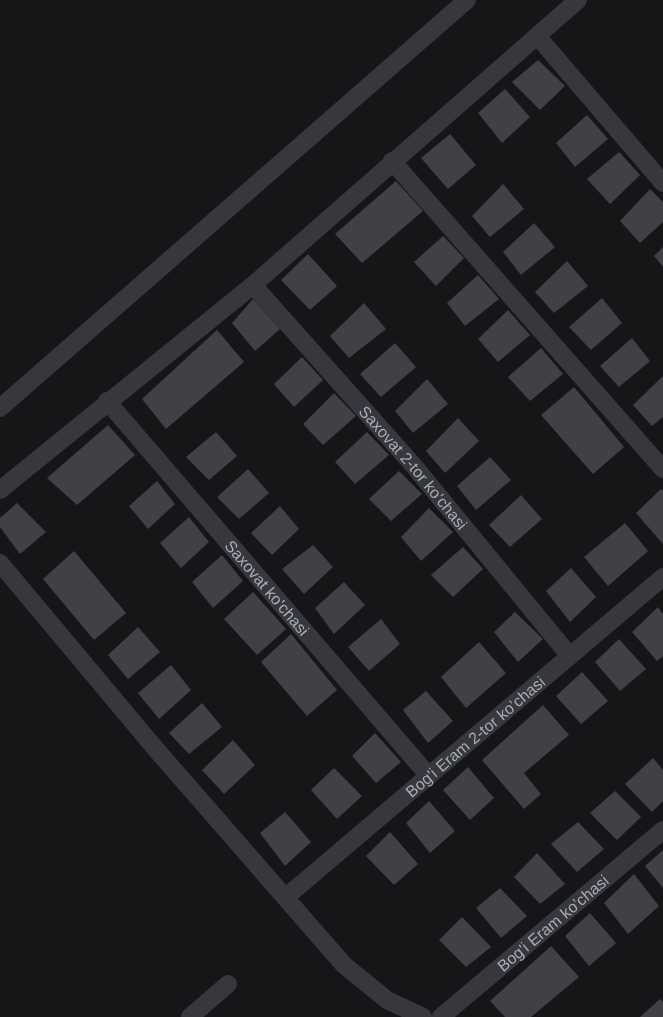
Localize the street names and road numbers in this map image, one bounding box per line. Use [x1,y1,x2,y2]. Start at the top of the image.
street label: Saxovat 2-tor ko'chasi [356,402,471,533]
street label: Saxovat ko'chasi [222,537,313,639]
street label: Bog'i Eram 2-tor ko'chasi [402,673,548,800]
street label: Bog'i Eram ko'chasi [494,871,612,974]

